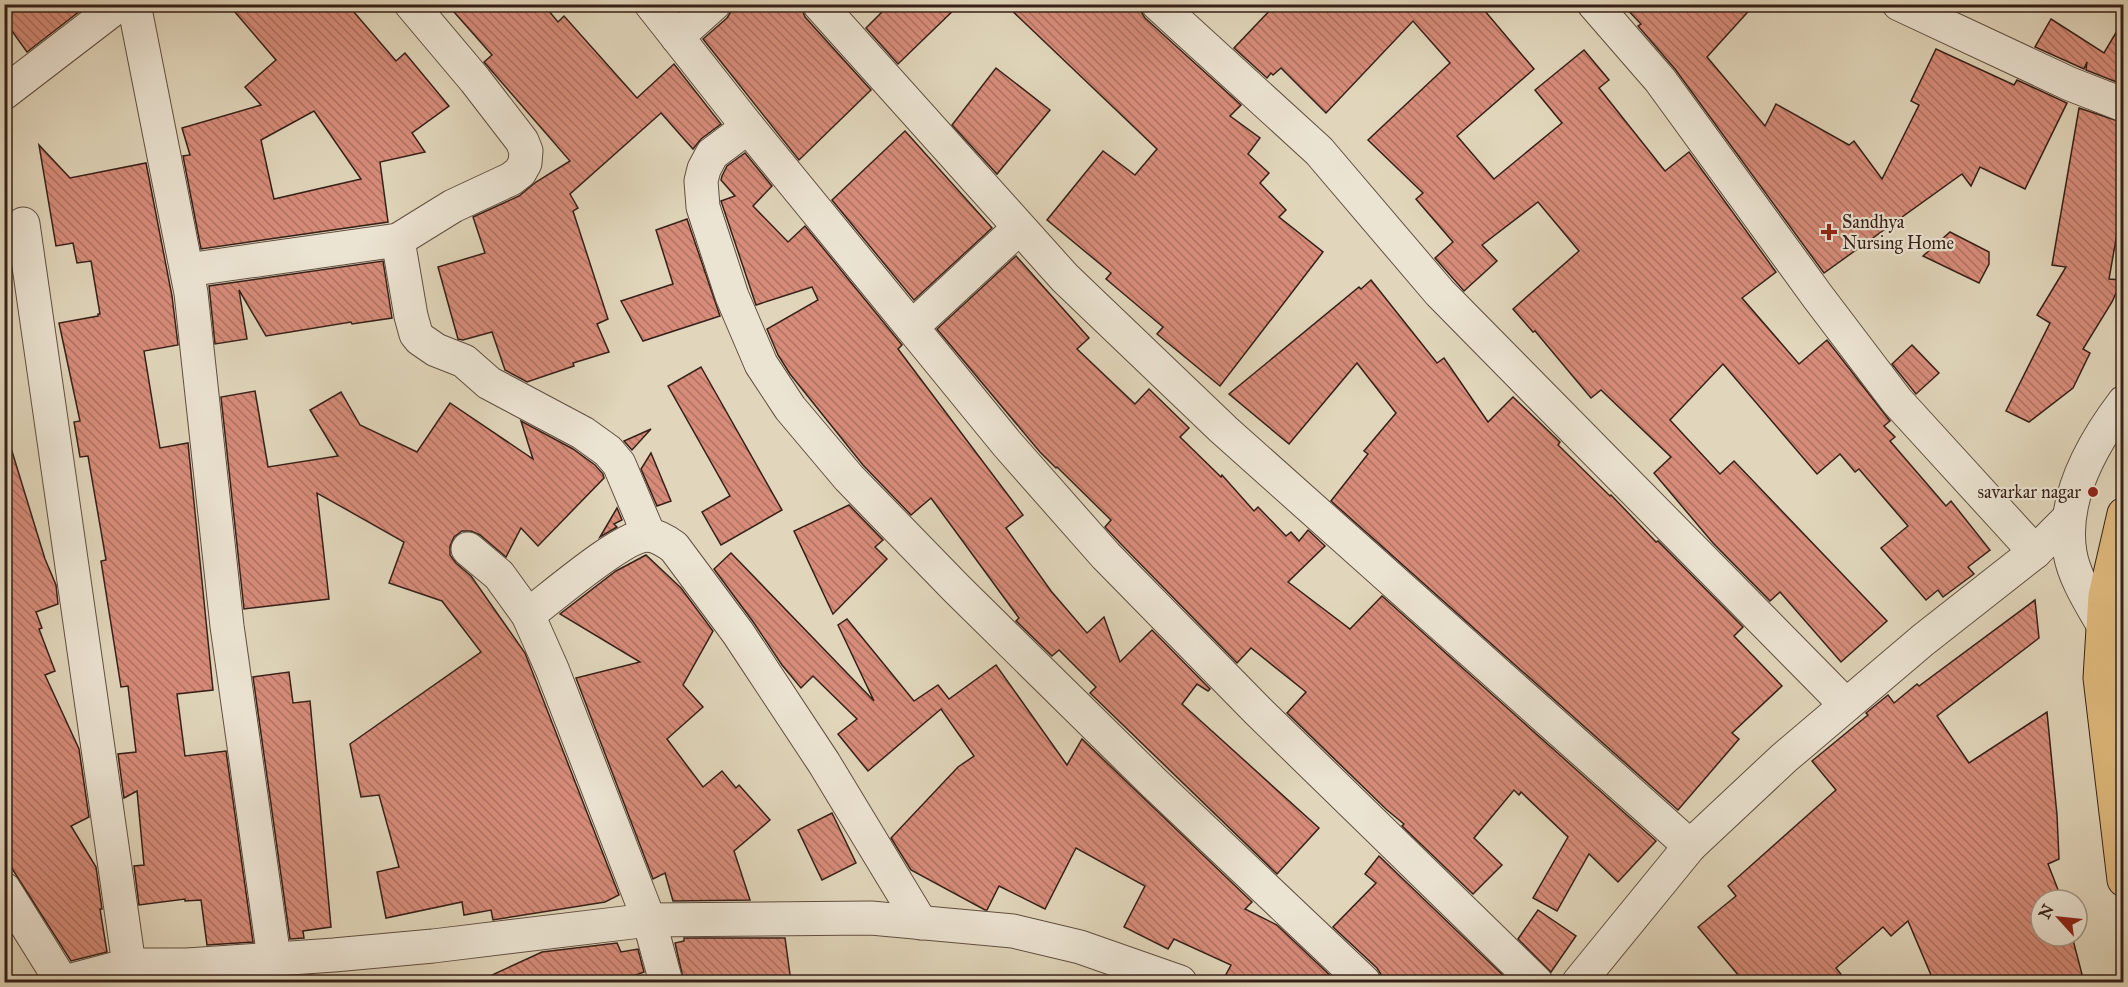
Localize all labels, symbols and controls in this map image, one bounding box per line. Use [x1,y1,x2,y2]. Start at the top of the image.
place label: Sandhya Nursing Home [1842,211,1954,255]
marker: Sandhya Nursing Home [1820,223,1838,241]
place label: savarkar nagar [1978,481,2081,504]
marker: savarkar nagar [2086,485,2100,499]
north arrow [2029,888,2089,948]
text: N [2035,901,2058,922]

